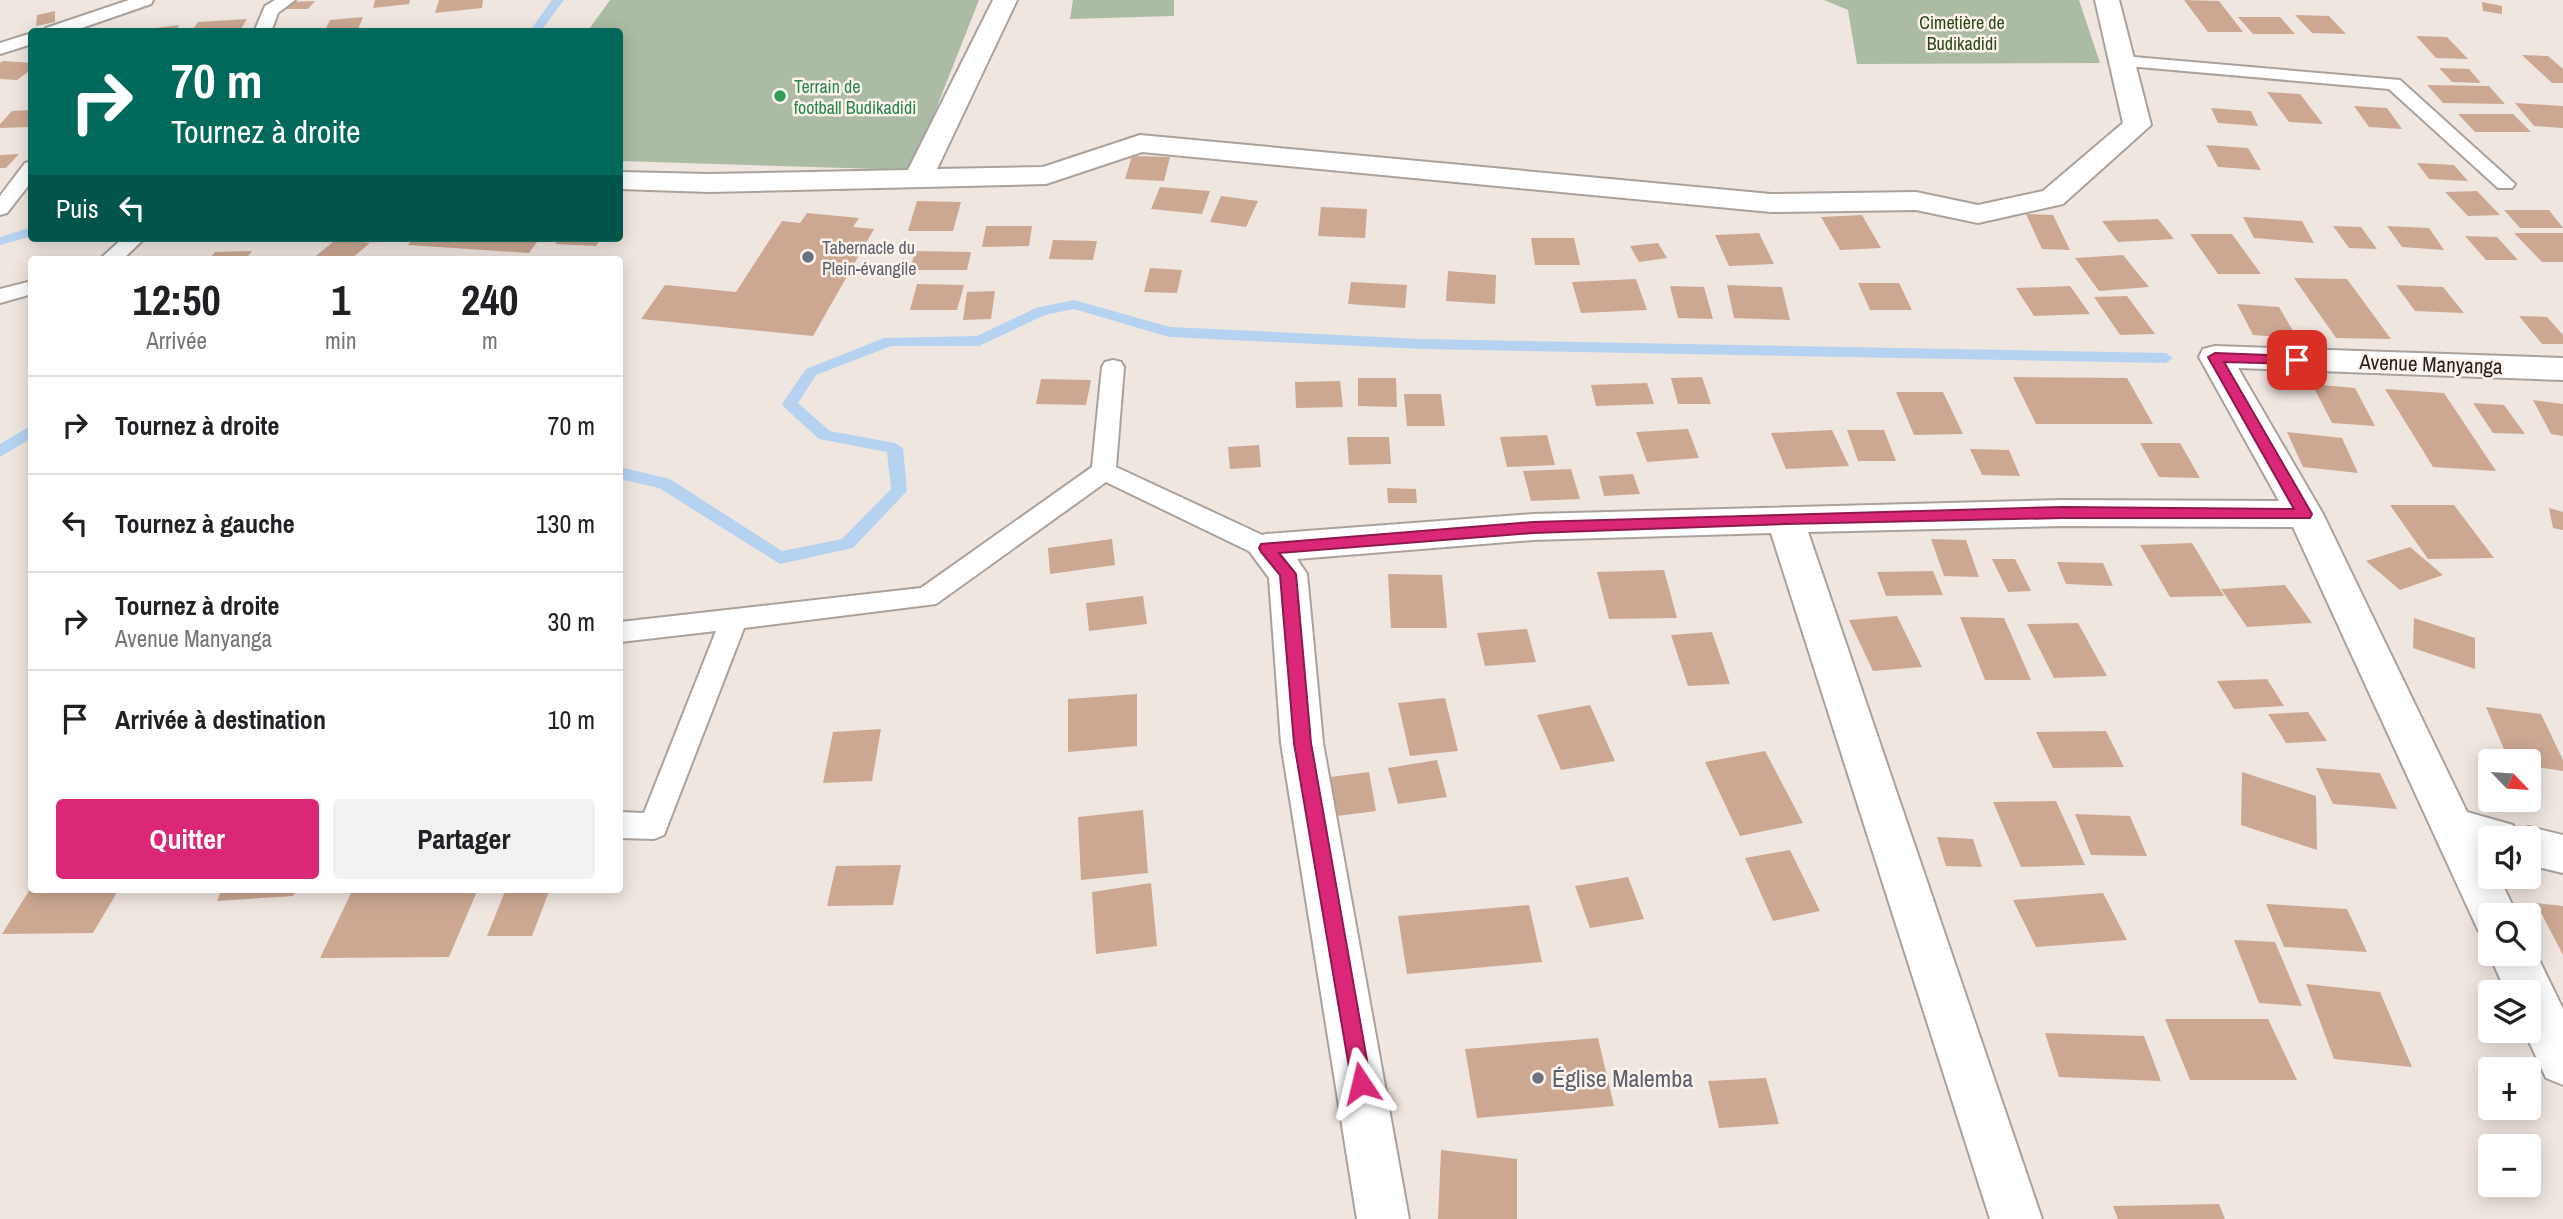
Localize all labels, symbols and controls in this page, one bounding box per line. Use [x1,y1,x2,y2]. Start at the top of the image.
park label: Cimetière de Budikadidi [1919,10,2005,56]
text: 70 m [171,47,263,113]
icon: right [56,56,147,147]
place label: Terrain de football Budikadidi [794,74,916,120]
marker: Terrain de football Budikadidi [772,88,788,104]
text: Tournez à droite [171,110,361,153]
icon: left [113,189,151,227]
text: Puis [56,191,99,226]
place label: Tabernacle du Plein-évangile [822,235,916,281]
marker: Tabernacle du Plein-évangile [800,249,816,265]
text: 12:50 [133,272,221,328]
text: 1 [331,272,350,328]
text: 240 [461,272,519,328]
text: Arrivée [146,325,207,356]
text: min [325,325,357,356]
text: m [482,325,498,356]
pin [2267,330,2327,390]
icon: arrive [2278,341,2316,379]
street label: Avenue Manyanga [2358,347,2504,381]
icon: right [56,406,94,444]
text: Tournez à droite [115,408,279,443]
text: 70 m [548,408,595,443]
icon: left [56,504,94,542]
text: Tournez à gauche [115,506,295,541]
text: 130 m [536,506,595,541]
text: Tournez à droite [115,588,279,623]
icon: right [56,602,94,640]
text: 30 m [548,604,595,639]
text: Avenue Manyanga [115,623,272,654]
icon: arrive [56,700,94,738]
text: Arrivée à destination [115,702,326,737]
text: 10 m [548,702,595,737]
north arrow [2478,749,2541,812]
map controls [2478,749,2541,1197]
button: Quitter [56,799,319,879]
button: Partager [333,799,595,879]
button: sound [2478,826,2541,889]
button: search [2478,903,2541,966]
button: layers [2478,980,2541,1043]
position arrow [1324,1046,1398,1120]
button: + [2478,1057,2541,1120]
place label: Église Malemba [1552,1062,1693,1094]
marker: Église Malemba [1530,1070,1546,1086]
button: − [2478,1134,2541,1197]

